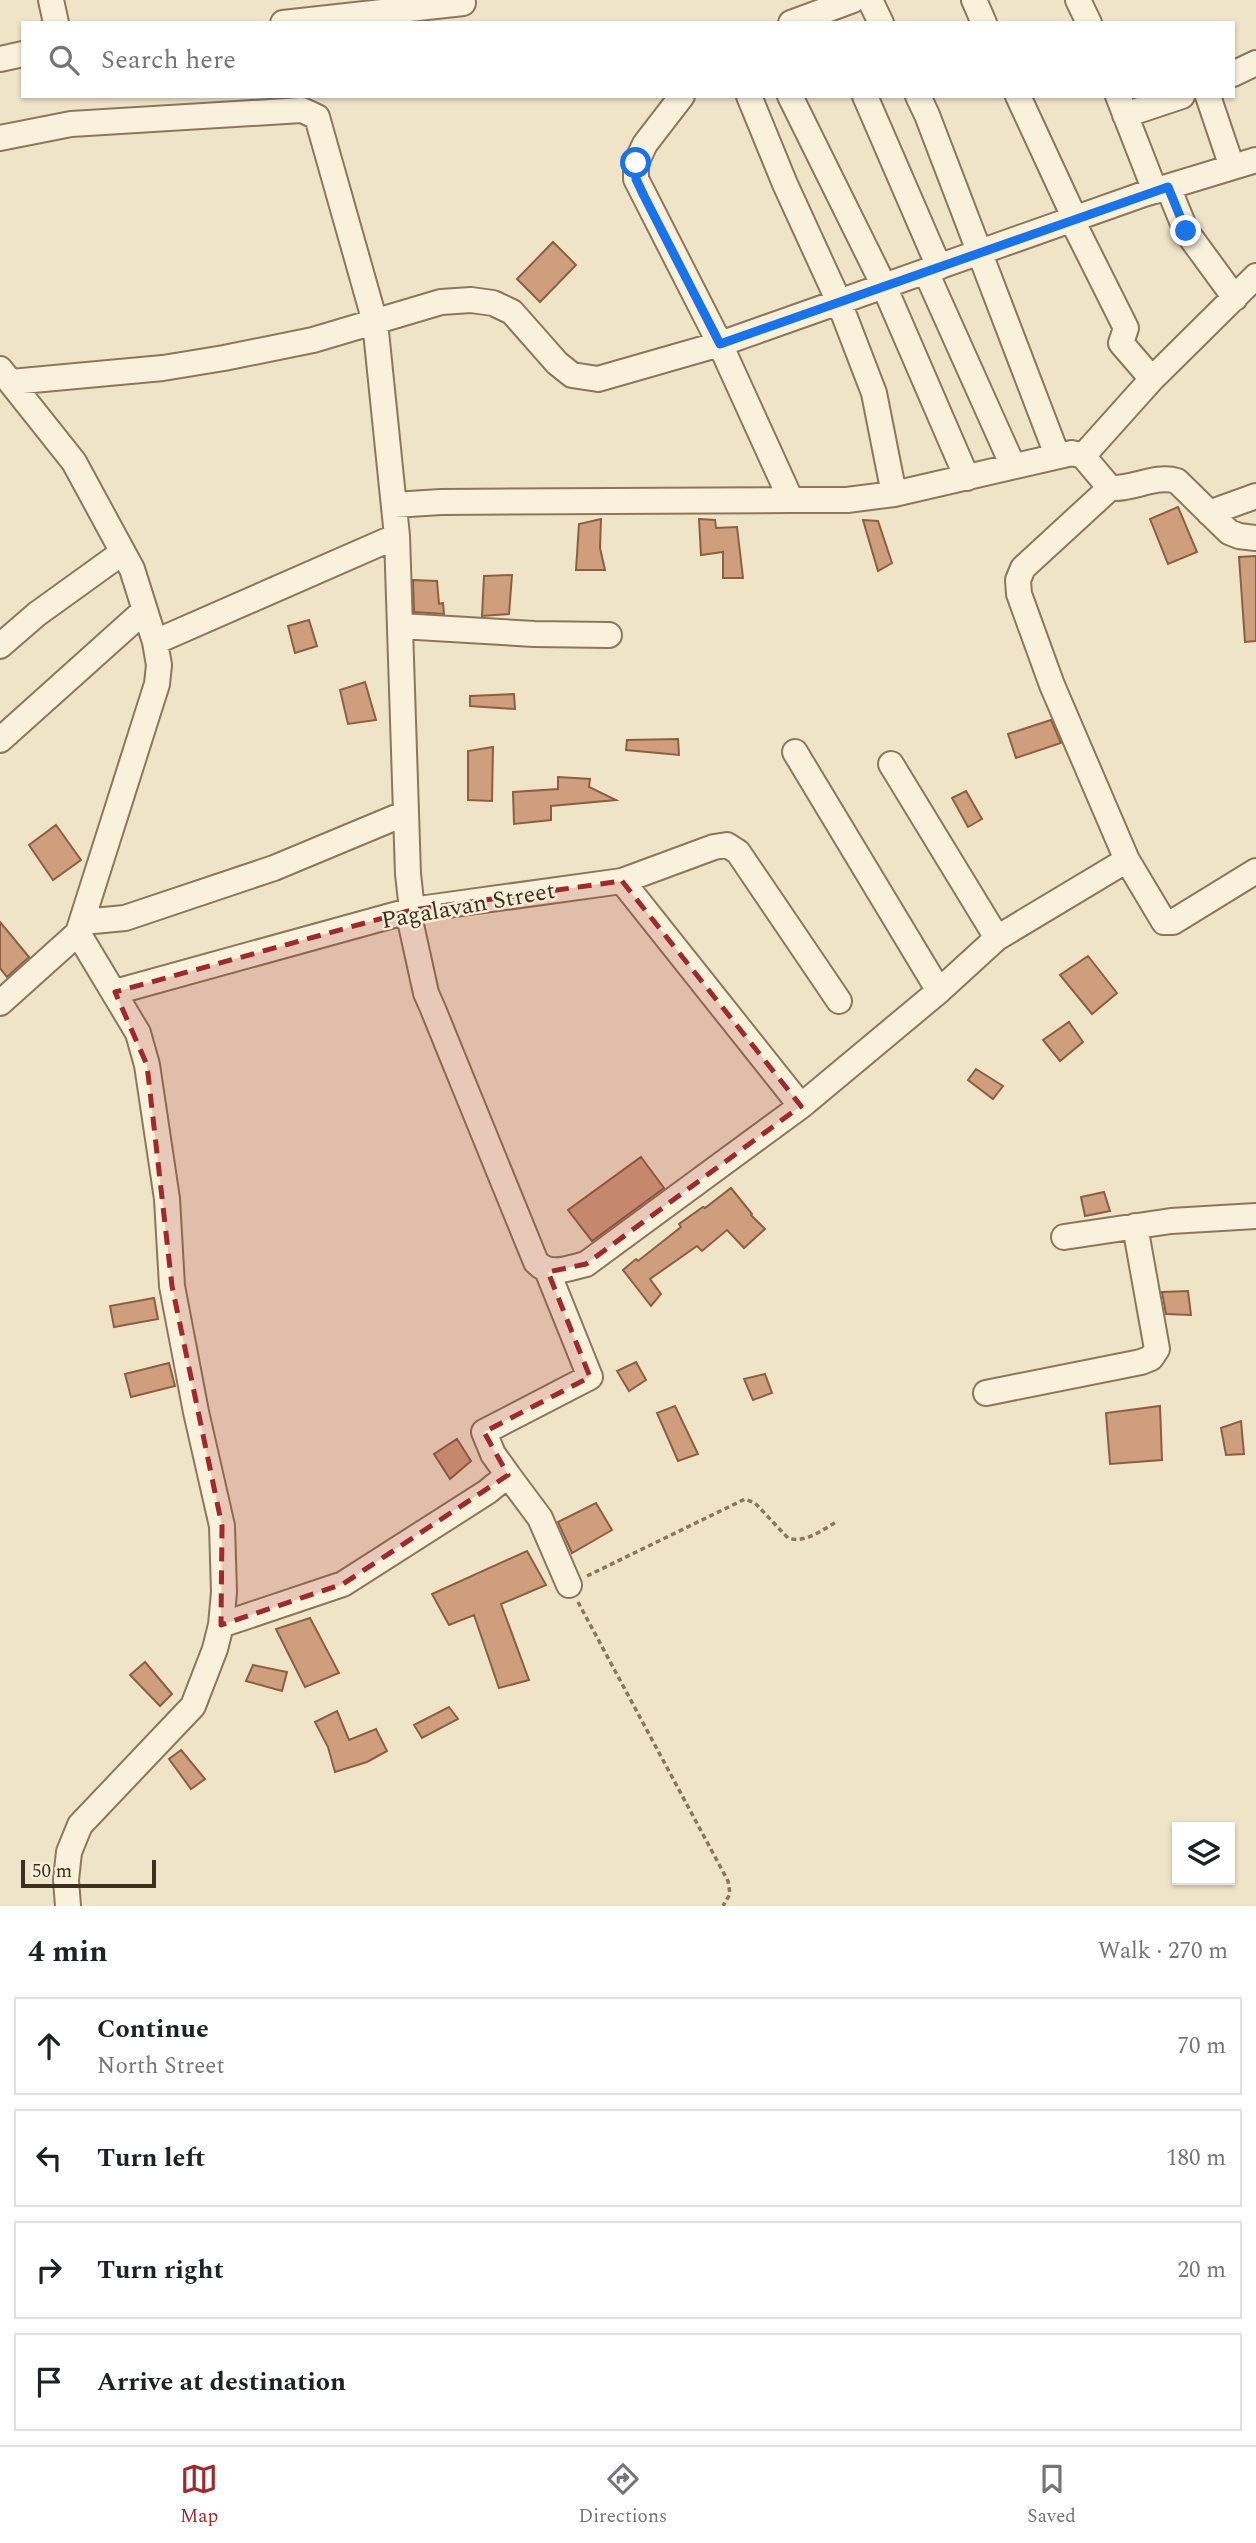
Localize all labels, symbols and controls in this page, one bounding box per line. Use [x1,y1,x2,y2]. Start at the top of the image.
search box [21,21,1235,98]
text: Search here [101,40,236,80]
icon: search [45,41,83,79]
route start [620,147,651,178]
route end [1170,215,1201,246]
street label: Pagalavan Street [378,873,558,939]
map controls [1172,1822,1235,1885]
button: layers [1172,1822,1235,1885]
scale bar [21,1857,156,1889]
text: 50 m [32,1857,72,1886]
text: 4 min [28,1929,108,1975]
text: Walk · 270 m [1098,1934,1228,1969]
text: Continue [97,2009,209,2049]
icon: ahead [30,2027,68,2065]
text: 70 m [1177,2029,1226,2064]
text: North Street [97,2049,225,2084]
text: Turn left [97,2138,205,2178]
icon: left [30,2139,68,2177]
text: 180 m [1166,2141,1226,2176]
text: Turn right [97,2250,224,2290]
icon: right [30,2251,68,2289]
text: 20 m [1177,2253,1226,2288]
text: Arrive at destination [97,2362,346,2402]
icon: arrive [30,2363,68,2401]
tab: Map [180,2460,218,2531]
tab: Directions [578,2460,667,2531]
tab: Saved [1027,2460,1076,2531]

